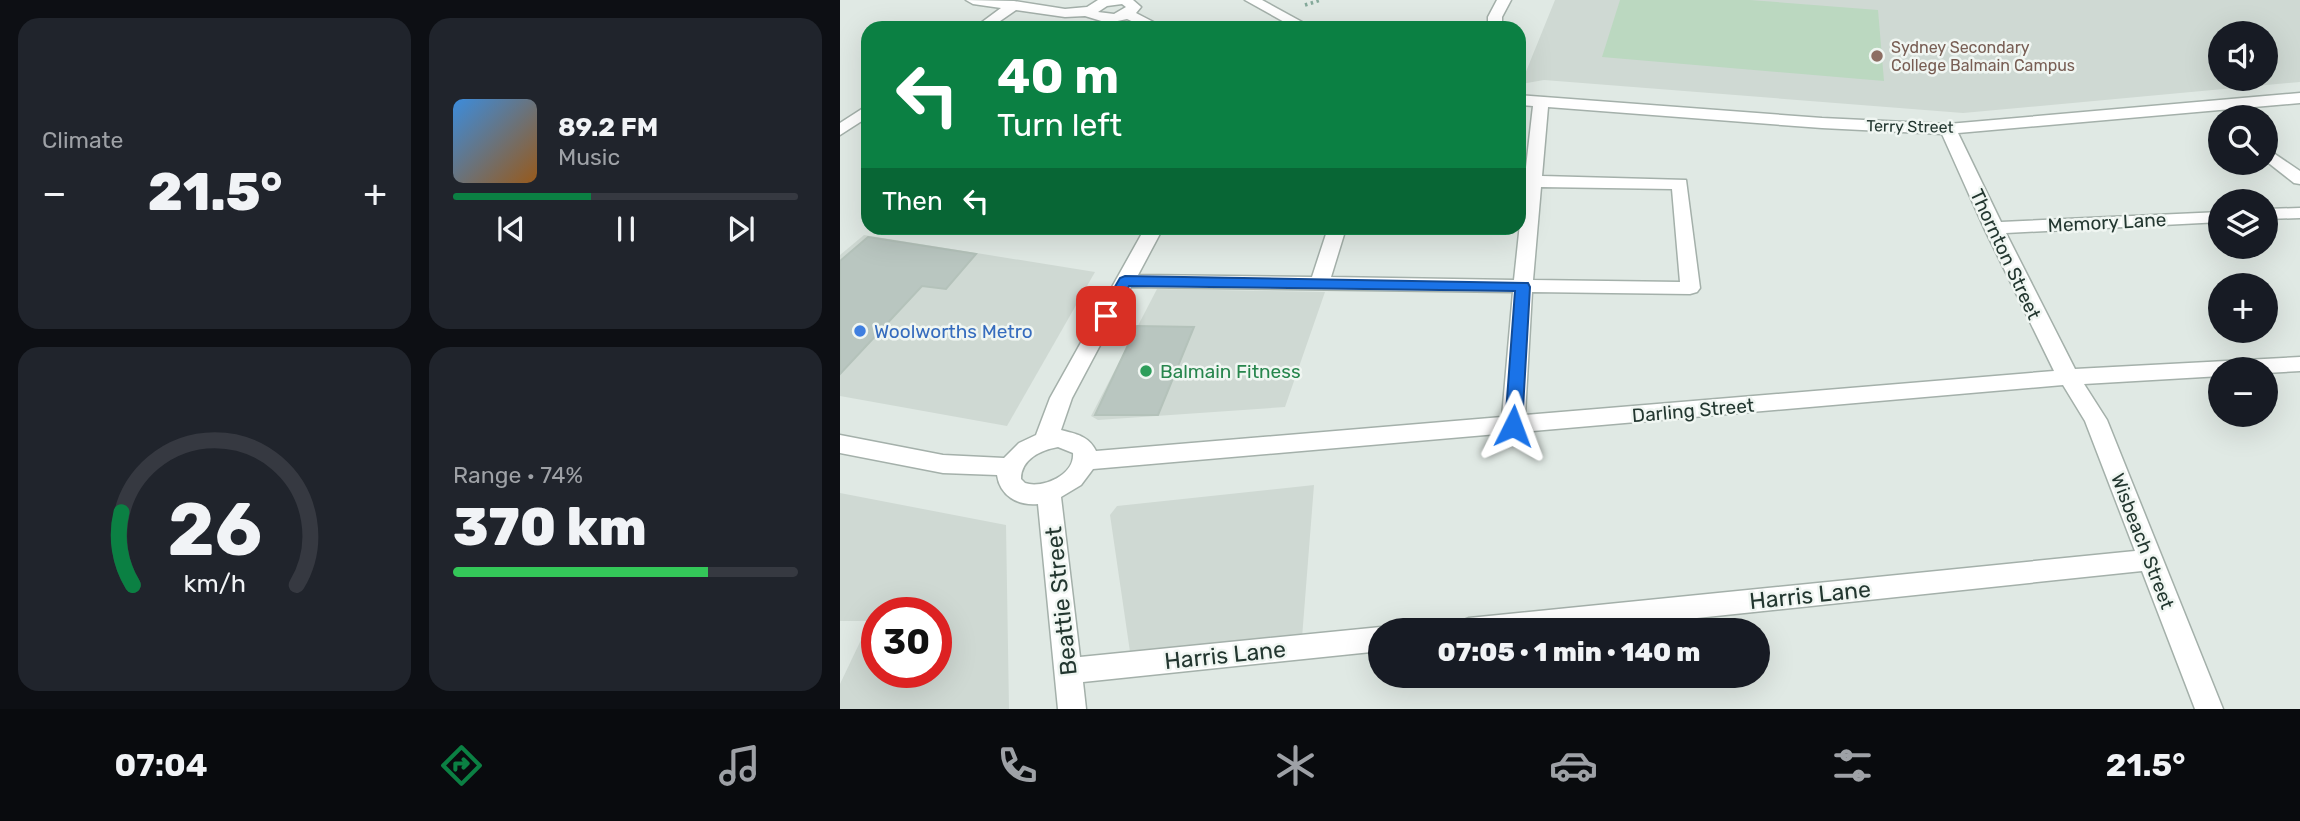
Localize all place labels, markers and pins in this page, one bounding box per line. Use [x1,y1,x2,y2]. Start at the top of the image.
place label: Sydney Secondary College Balmain Campus [1891,38,2075,75]
marker: Sydney Secondary College Balmain Campus [1869,48,1885,64]
pin [1076,286,1136,346]
place label: Woolworths Metro [874,320,1033,343]
marker: Woolworths Metro [852,323,868,339]
place label: Balmain Fitness [1160,360,1301,383]
marker: Balmain Fitness [1138,363,1154,379]

